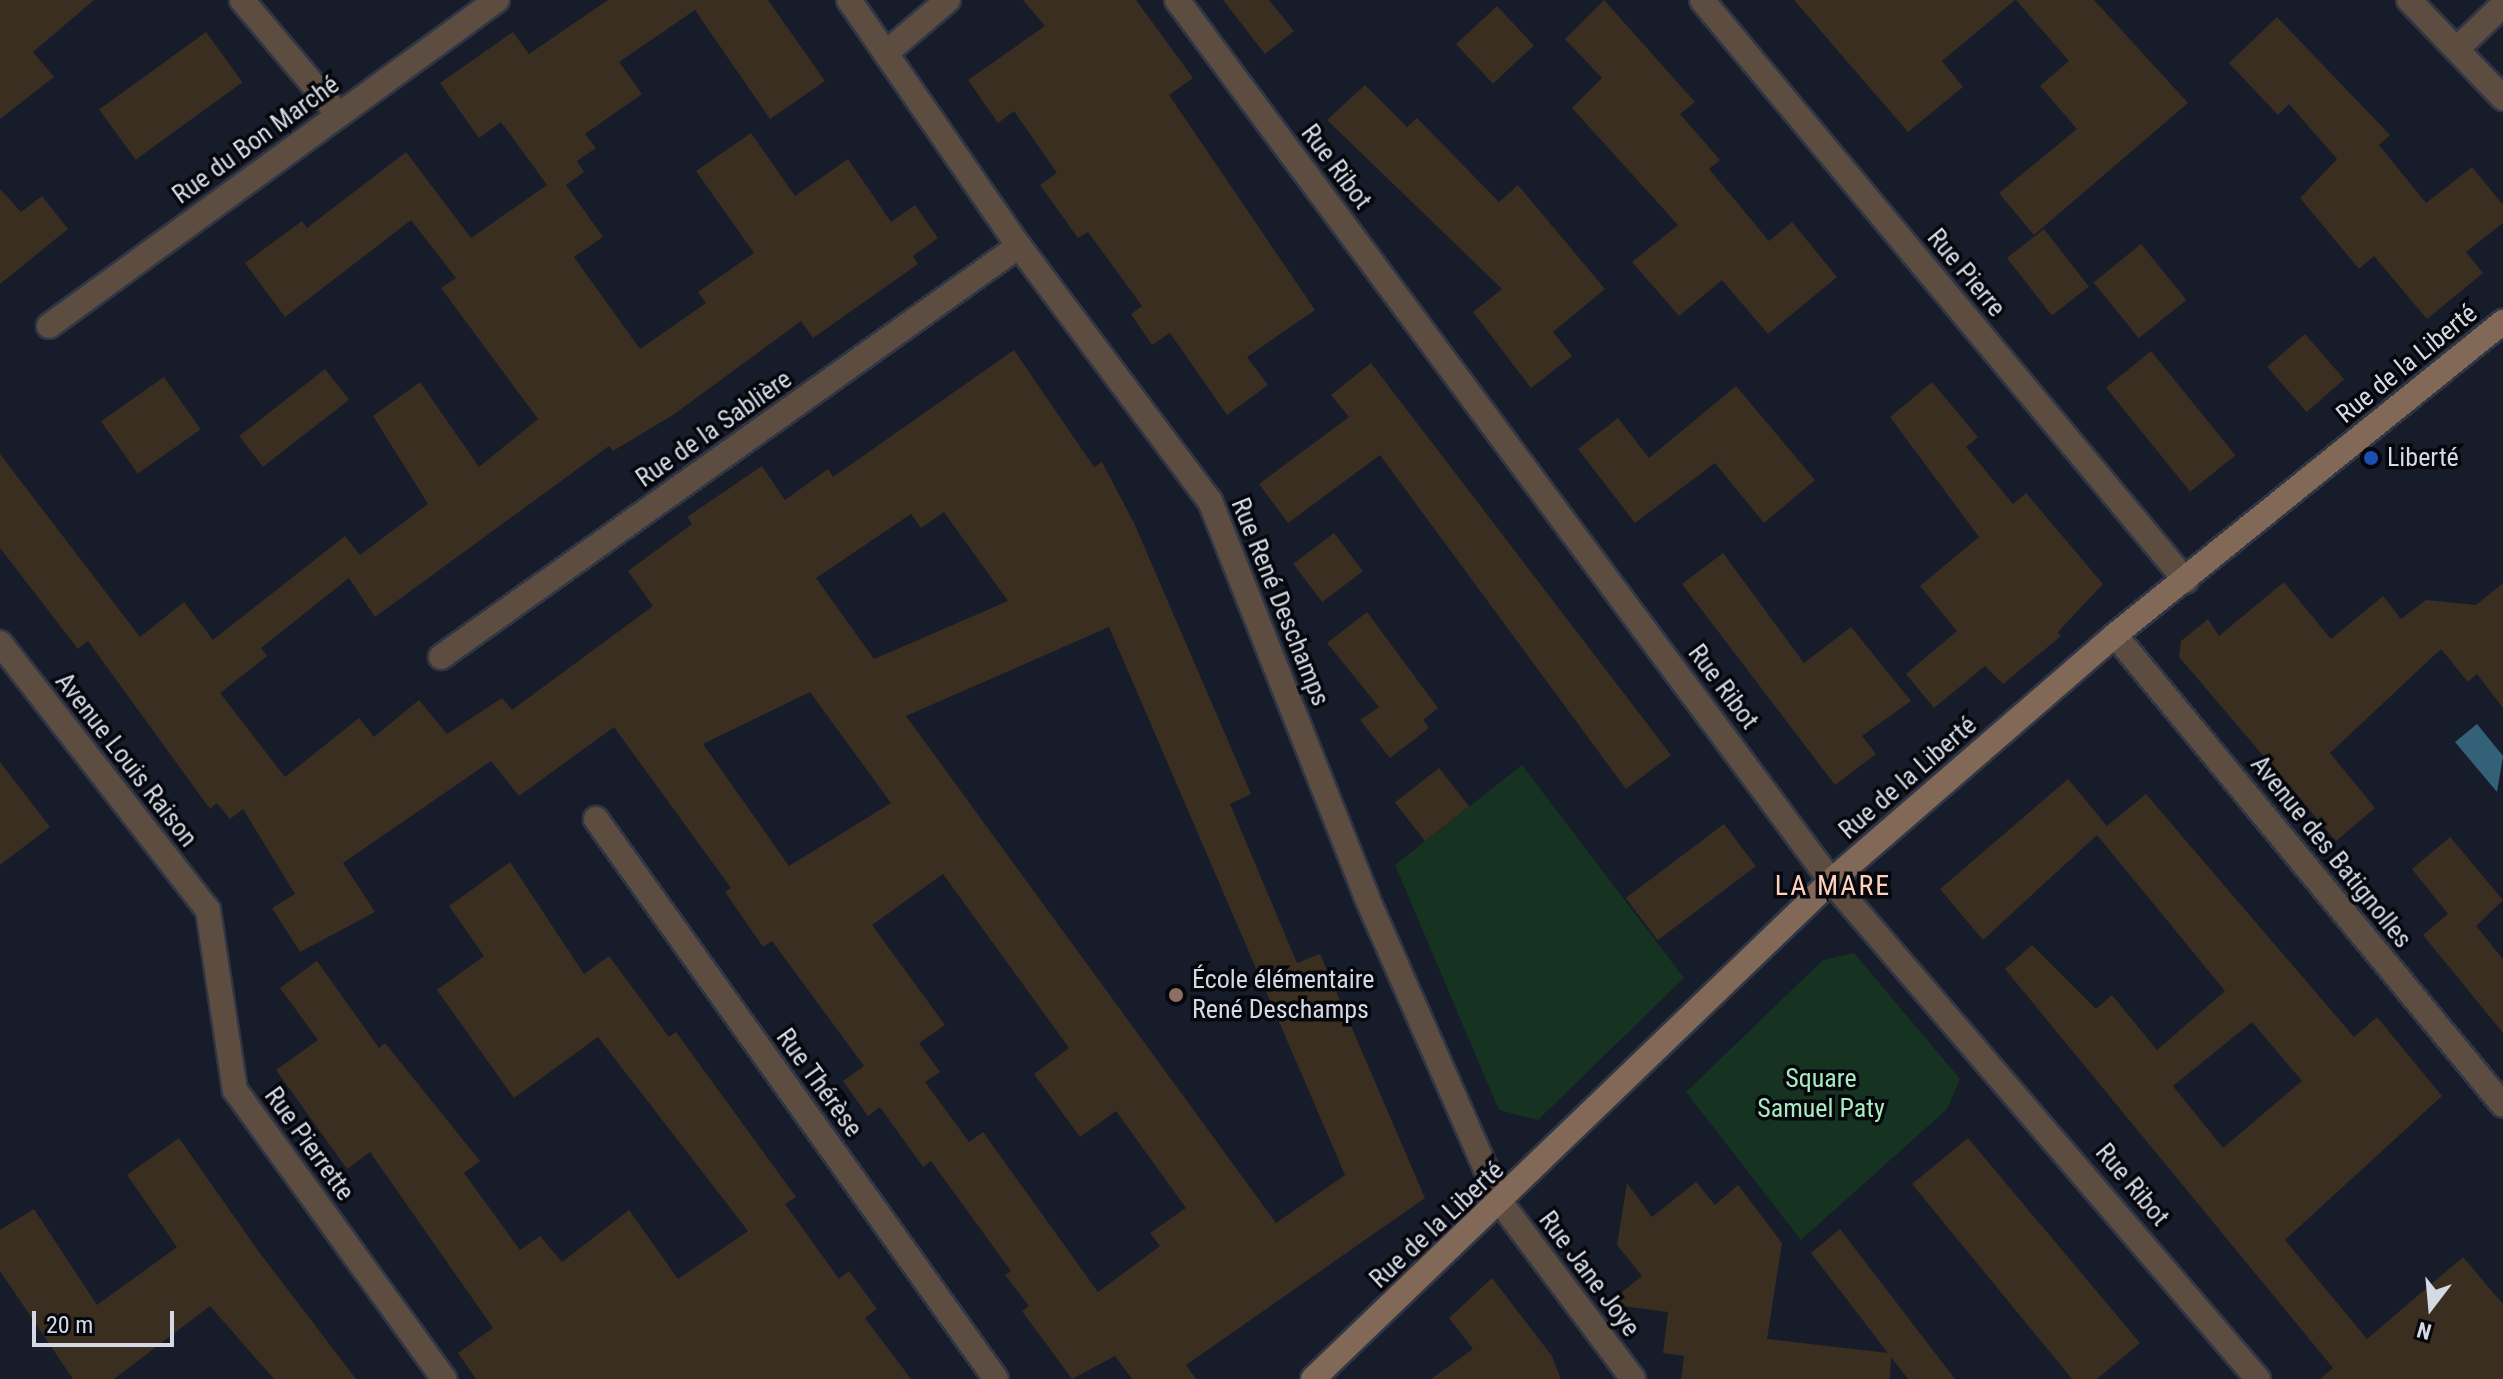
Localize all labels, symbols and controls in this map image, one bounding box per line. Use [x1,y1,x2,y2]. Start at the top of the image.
street label: Rue du Bon Marché [167,69,345,211]
street label: Rue Ribot [1294,119,1378,215]
street label: Rue Pierre [1920,223,2012,323]
street label: Rue de la Liberté [2330,298,2484,430]
street label: Rue de la Sablière [630,364,798,494]
place label: Liberté [2387,442,2459,474]
marker: Liberté [2362,449,2380,467]
street label: Rue René Deschamps [1224,494,1336,710]
street label: Rue Ribot [1681,639,1765,735]
street label: Avenue Louis Raison [48,667,204,853]
street label: Rue de la Liberté [1833,710,1983,846]
street label: Avenue des Batignolles [2244,750,2418,954]
district label: LA MARE [1775,869,1891,903]
place label: École élémentaire René Deschamps [1192,964,1375,1026]
marker: École élémentaire René Deschamps [1167,986,1185,1004]
street label: Rue Thérèse [769,1023,869,1143]
park label: Square Samuel Paty [1757,1063,1885,1124]
street label: Rue Pierrette [257,1081,361,1207]
street label: Rue Ribot [2089,1137,2175,1233]
street label: Rue de la Liberté [1364,1155,1510,1295]
street label: Rue Jane Joye [1532,1205,1646,1343]
north arrow [2391,1267,2471,1347]
scale bar [36,1295,178,1345]
text: 20 m [46,1311,93,1339]
text: N [2414,1317,2434,1344]

